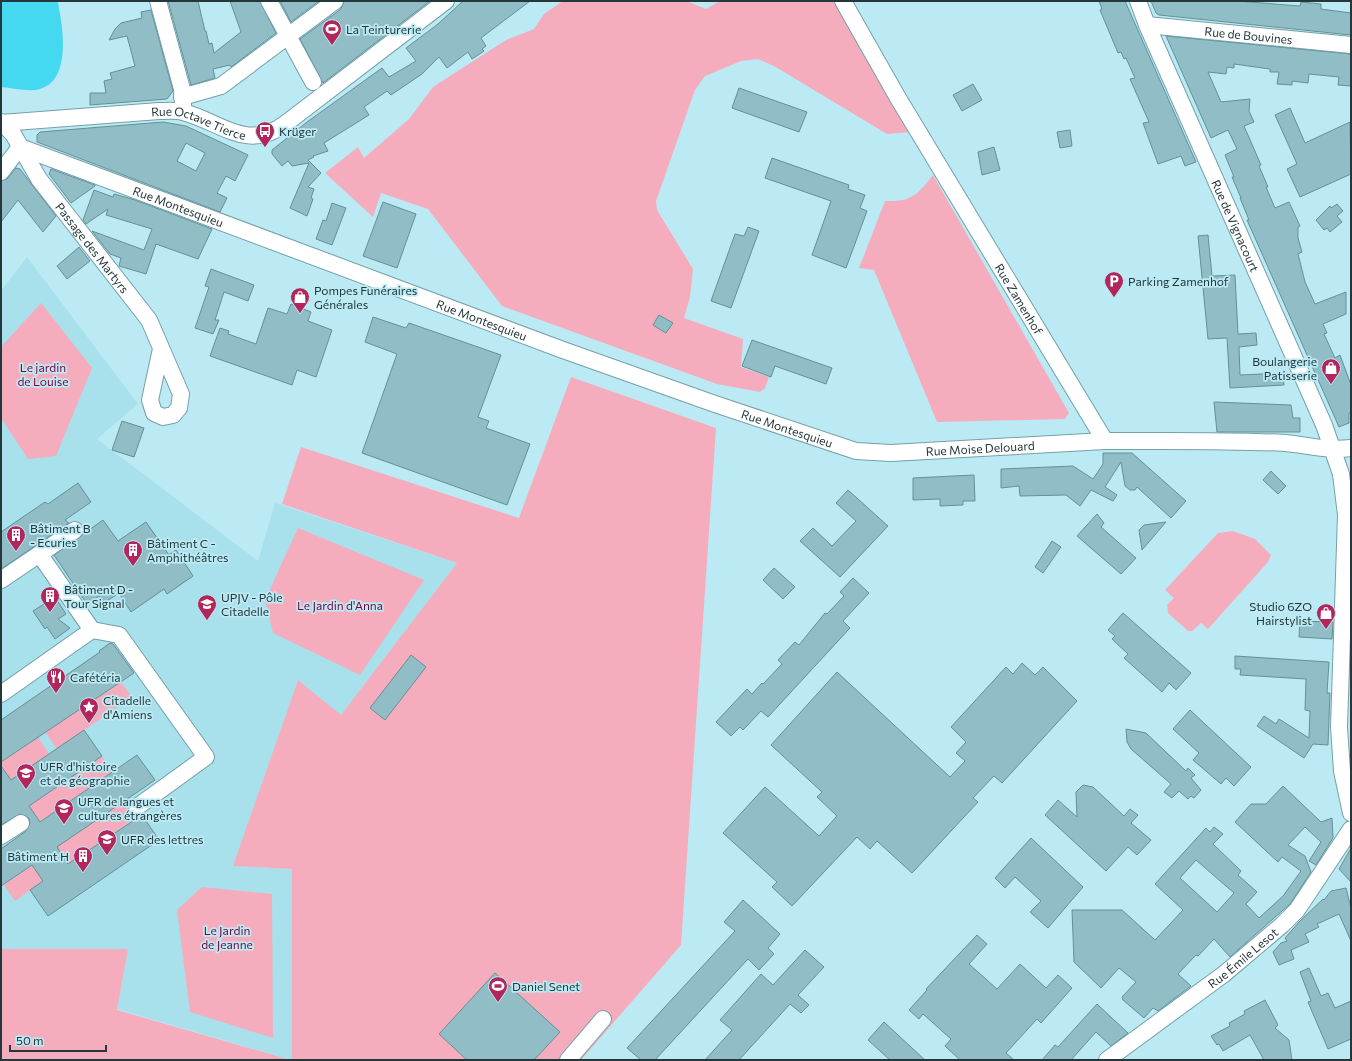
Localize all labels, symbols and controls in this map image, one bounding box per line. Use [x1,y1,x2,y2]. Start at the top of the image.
sports icon: La Teinturerie [321,18,343,46]
place label: La Teinturerie [346,22,421,36]
street label: Rue de Bouvines [1204,24,1293,46]
street label: Rue Octave Tierce [151,104,247,142]
bus stop icon: Krüger [254,120,276,148]
place label: Krüger [279,124,316,138]
street label: Rue de Vignacourt [1209,177,1262,274]
street label: Rue Montesquieu [131,183,225,229]
street label: Passage des Martyrs [53,200,132,296]
street label: Rue Zamenhof [992,261,1046,337]
parking icon: Parking Zamenhof [1103,270,1125,298]
place label: Parking Zamenhof [1128,274,1229,288]
place label: Pompes Funéraires Générales [314,283,417,311]
shop icon: Pompes Funéraires Générales [289,286,311,314]
street label: Rue Montesquieu [435,296,529,343]
place label: Boulangerie Patisserie [1252,354,1317,382]
shop icon: Boulangerie Patisserie [1320,357,1342,385]
park label: Le jardin de Louise [17,360,69,388]
street label: Rue Montesquieu [740,406,835,450]
street label: Rue Moise Delouard [925,438,1035,458]
place label: Bâtiment B - Ecuries [30,521,91,549]
building icon: Bâtiment B - Ecuries [5,524,27,552]
place label: Bâtiment C - Amphithéâtres [147,536,228,564]
building icon: Bâtiment C - Amphithéâtres [122,539,144,567]
place label: Bâtiment D - Tour Signal [64,582,133,610]
building icon: Bâtiment D - Tour Signal [39,585,61,613]
place label: UPJV - Pôle Citadelle [221,590,283,618]
school or university icon: UPJV - Pôle Citadelle [196,593,218,621]
park label: Le Jardin d'Anna [297,598,383,613]
place label: Studio 6ZO Hairstylist [1249,599,1312,627]
shop icon: Studio 6ZO Hairstylist [1315,602,1337,630]
restaurant icon: Cafétéria [45,666,67,694]
place label: Cafétéria [70,670,121,684]
place label: Citadelle d'Amiens [103,693,152,721]
place icon: Citadelle d'Amiens [78,696,100,724]
place label: UFR d'histoire et de géographie [40,759,130,787]
school or university icon: UFR d'histoire et de géographie [15,762,37,790]
place label: UFR de langues et cultures étrangères [78,794,182,822]
school or university icon: UFR de langues et cultures étrangères [53,797,75,825]
school or university icon: UFR des lettres [96,828,118,856]
place label: UFR des lettres [121,832,204,846]
building icon: Bâtiment H [72,845,94,873]
place label: Bâtiment H [7,849,69,863]
park label: Le Jardin de Jeanne [201,923,253,952]
street label: Rue Émile Lesot [1205,925,1281,991]
sports icon: Daniel Senet [487,975,509,1003]
place label: Daniel Senet [512,979,580,993]
scale bar [10,1027,106,1053]
text: 50 m [16,1033,44,1047]

